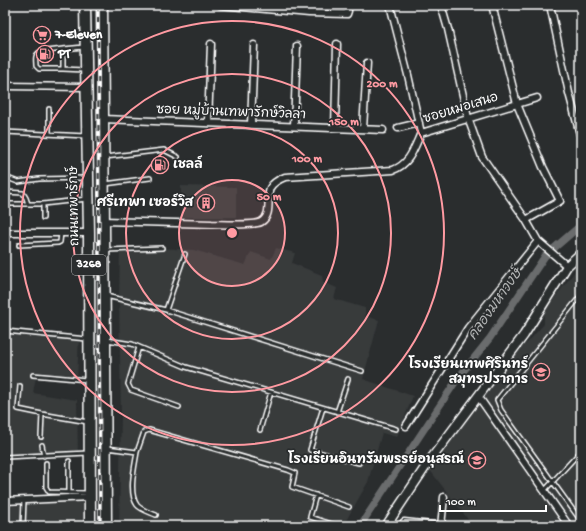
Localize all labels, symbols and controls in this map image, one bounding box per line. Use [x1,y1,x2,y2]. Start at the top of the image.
supermarket icon: 7-Eleven [32,25,52,45]
place label: 7-Eleven [54,28,103,43]
fuel station icon: PT [35,44,55,64]
place label: PT [57,47,71,62]
text: 200 m [367,78,398,92]
street label: ซอยหมอเสนอ [422,90,500,128]
street label: ซอย หมู่บ้านเทพารักษ์วิลล่า [156,99,306,123]
text: 150 m [328,116,359,130]
text: 100 m [291,153,322,167]
fuel station icon: เชลล์ [150,155,170,175]
place label: เชลล์ [173,155,203,173]
street label: ถนนเทพารักษ์ [63,165,83,246]
text: 50 m [257,191,282,205]
place label: ศรีเทพา เซอร์วิส [97,193,194,211]
building icon: ศรีเทพา เซอร์วิส [196,193,216,213]
centre of rings [225,226,239,240]
road number: 3268 [72,255,106,275]
water label: คลองมหาวงษ์ [463,262,528,344]
place label: โรงเรียนเทพศิรินทร์ สมุทรปราการ [408,355,528,388]
school or university icon: โรงเรียนเทพศิรินทร์ สมุทรปราการ [531,362,551,382]
place label: โรงเรียนอินทรัมพรรย์อนุสรณ์ [287,450,464,468]
school or university icon: โรงเรียนอินทรัมพรรย์อนุสรณ์ [467,450,487,470]
scale bar [440,487,546,513]
text: 100 m [445,496,476,510]

